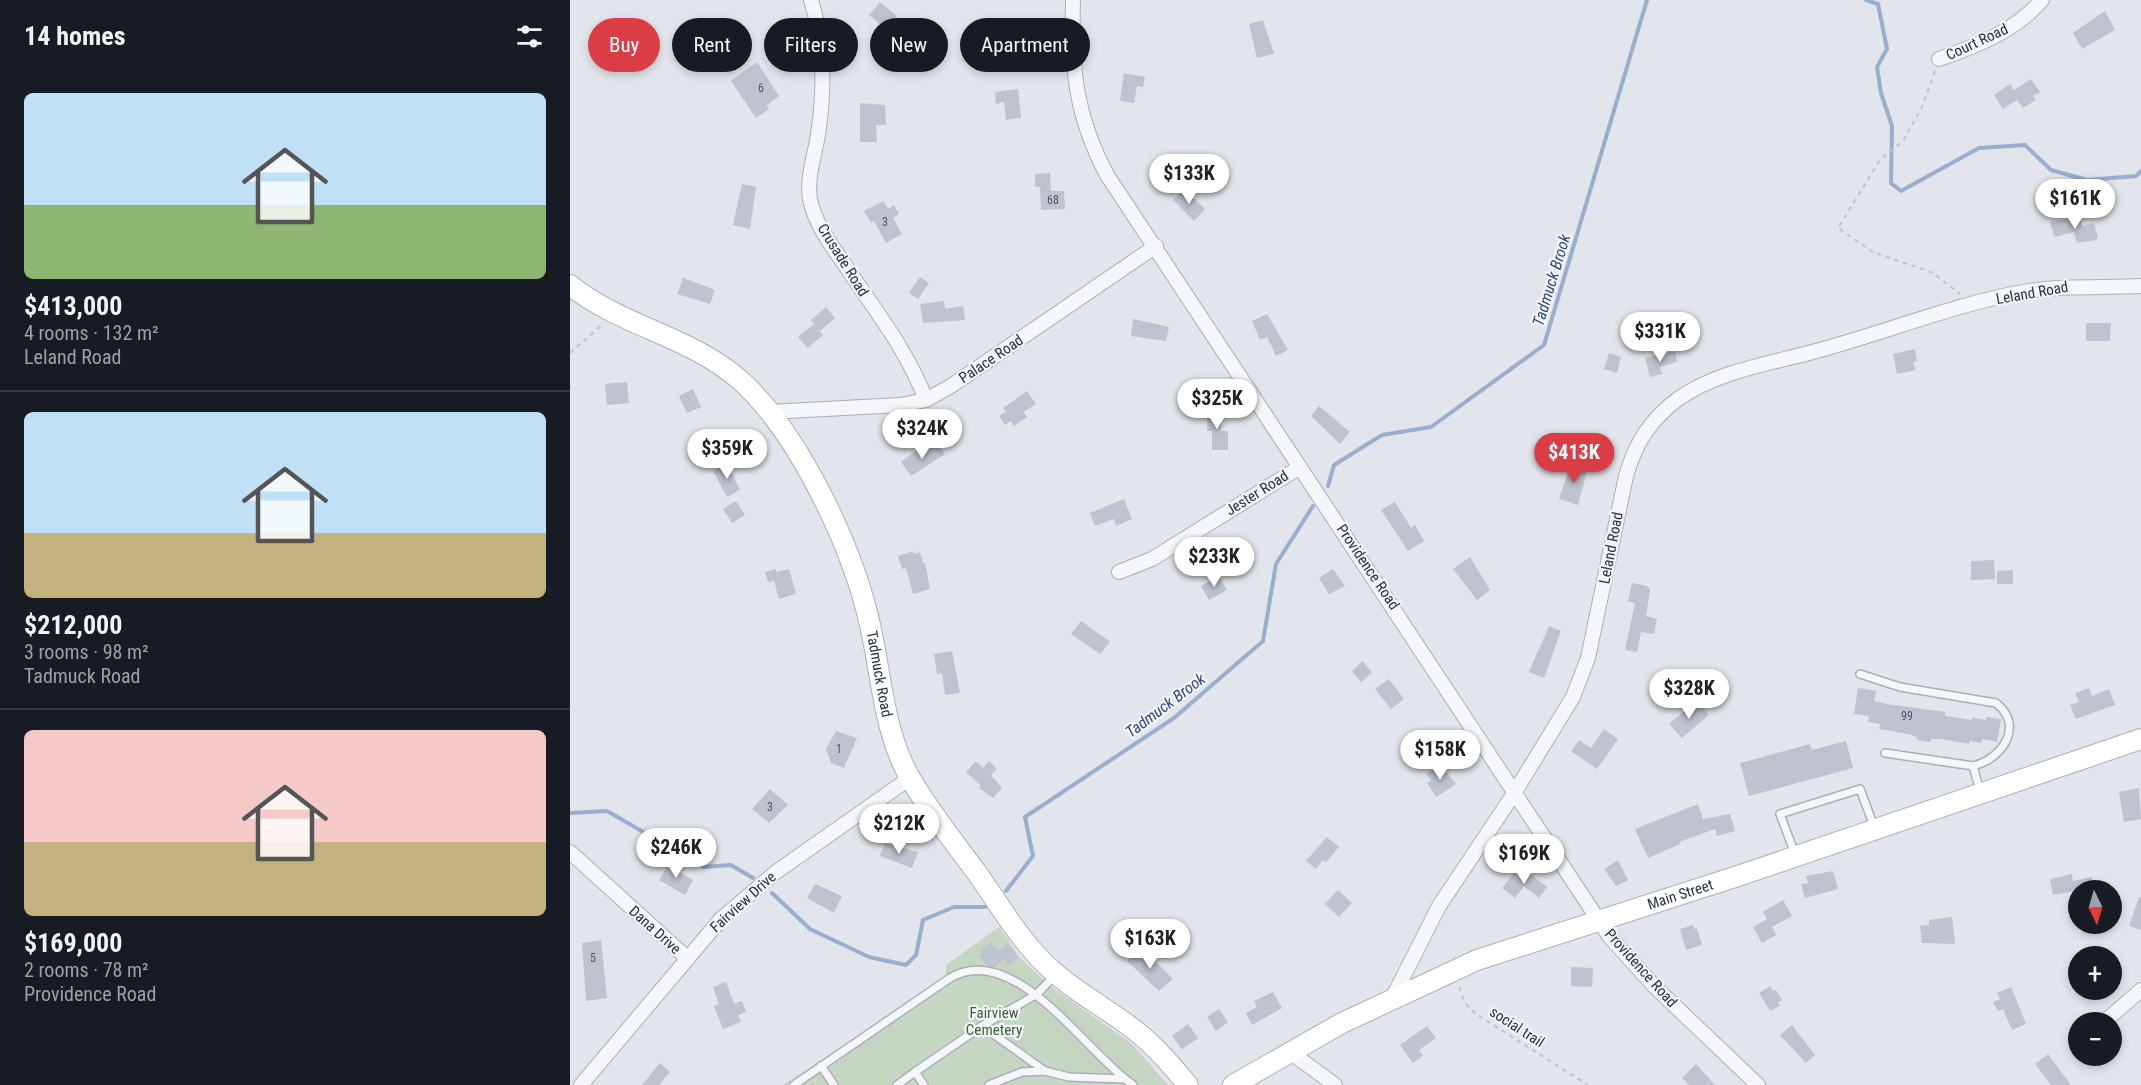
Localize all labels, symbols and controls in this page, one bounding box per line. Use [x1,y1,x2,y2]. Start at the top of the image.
chip: Buy [588,18,660,72]
chip: Rent [672,18,752,72]
chip: Filters [764,18,858,72]
chip: New [870,18,948,72]
chip: Apartment [960,18,1090,72]
icon: filters [513,20,546,53]
street label: Court Road [1943,20,2011,64]
text: 14 homes [24,21,126,51]
house number: 6 [758,81,764,95]
icon: home [231,132,339,240]
pin: $133K [1147,154,1231,205]
text: $133K [1163,161,1215,185]
pin: $161K [2033,179,2117,230]
text: $161K [2049,186,2101,210]
house number: 68 [1047,193,1059,207]
house number: 3 [882,215,888,229]
street label: Crusade Road [814,220,872,300]
water label: Tadmuck Brook [1529,231,1575,328]
street label: Leland Road [1994,278,2070,308]
text: $413,000 [24,291,122,321]
pin: $331K [1618,312,1702,363]
text: $331K [1634,319,1686,343]
text: 4 rooms · 132 m² [24,321,159,345]
street label: Palace Road [955,331,1027,387]
text: Leland Road [24,345,121,369]
pin: $325K [1175,379,1259,430]
text: $325K [1191,386,1243,410]
pin: $324K [880,409,964,460]
text: $324K [896,416,948,440]
pin: $359K [685,429,769,480]
pin: $413K [1532,433,1616,484]
text: $359K [701,436,753,460]
text: $413K [1548,440,1600,464]
icon: home [231,451,339,559]
street label: Jester Road [1222,467,1292,519]
street label: Leland Road [1595,510,1627,586]
street label: Providence Road [1333,521,1403,613]
pin: $233K [1172,537,1256,588]
text: $233K [1188,544,1240,568]
text: $212,000 [24,610,122,640]
street label: Tadmuck Road [863,629,896,719]
text: 3 rooms · 98 m² [24,640,149,664]
text: Tadmuck Road [24,664,141,688]
water label: Tadmuck Brook [1122,669,1210,742]
pin: $328K [1647,669,1731,720]
text: $328K [1663,676,1715,700]
house number: 99 [1901,709,1913,723]
pin: $158K [1398,730,1482,781]
text: $158K [1414,737,1466,761]
house number: 1 [836,742,842,756]
icon: home [231,769,339,877]
house number: 3 [767,800,773,814]
pin: $212K [857,804,941,855]
text: $212K [873,811,925,835]
pin: $246K [634,828,718,879]
pin: $169K [1482,834,1566,885]
text: $246K [650,835,702,859]
text: $169K [1498,841,1550,865]
street label: Fairview Drive [706,868,780,936]
street label: Main Street [1645,876,1715,914]
north arrow [2068,880,2122,934]
map controls [2068,880,2122,1066]
street label: Dana Drive [625,902,685,958]
pin: $163K [1108,919,1192,970]
street label: Providence Road [1601,925,1681,1011]
text: $163K [1124,926,1176,950]
text: $169,000 [24,928,122,958]
button: + [2068,946,2122,1000]
house number: 5 [590,951,596,965]
text: 2 rooms · 78 m² [24,958,149,982]
text: Providence Road [24,982,156,1006]
street label: social trail [1486,1003,1548,1051]
park label: Fairview Cemetery [966,1004,1022,1039]
button: − [2068,1012,2122,1066]

